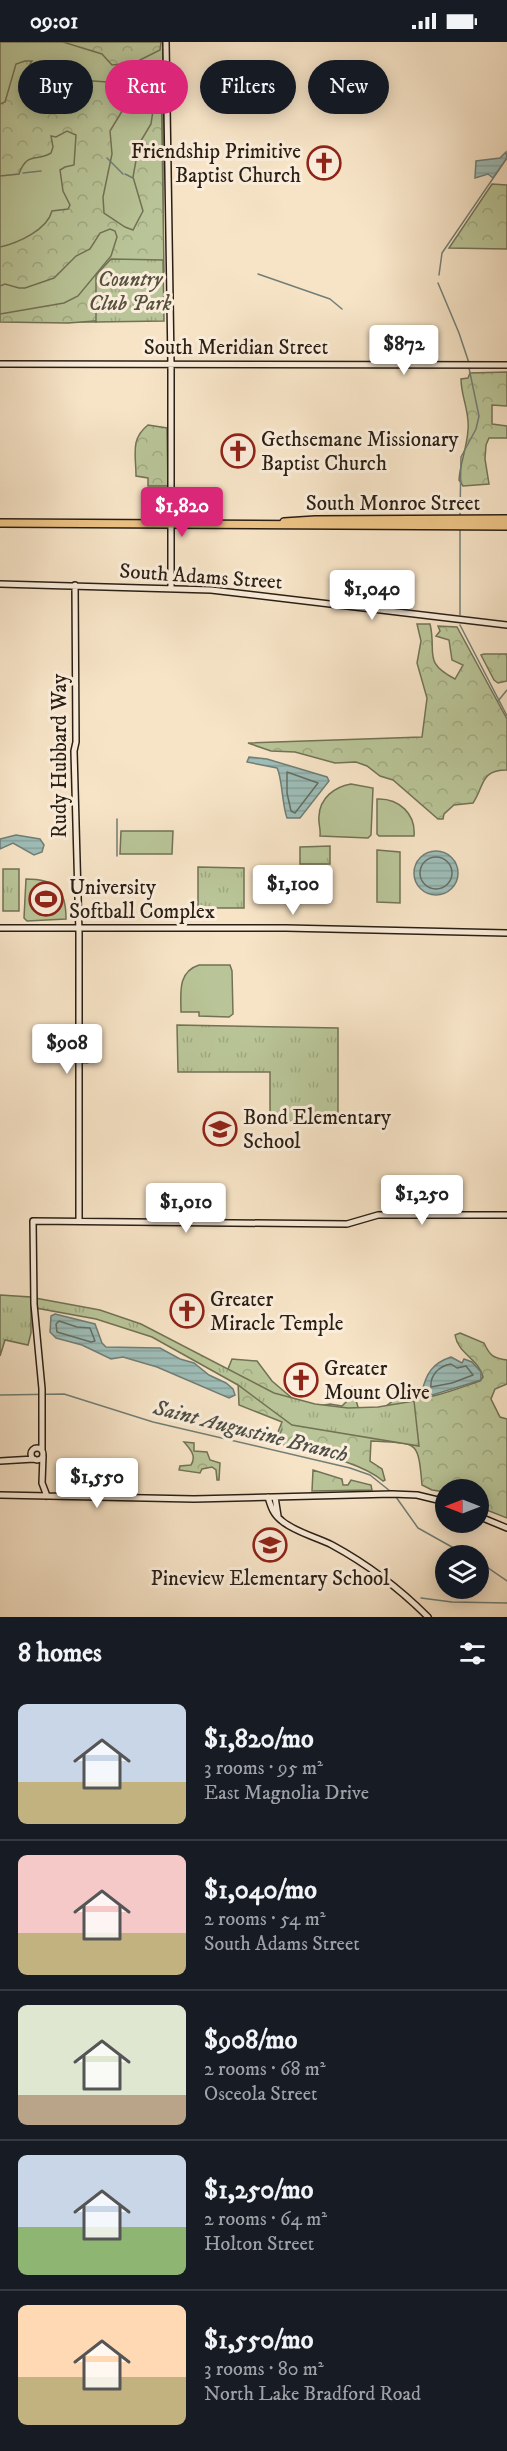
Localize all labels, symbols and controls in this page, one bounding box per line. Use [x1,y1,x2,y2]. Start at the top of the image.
text: 09:01 [30,8,78,35]
chip: Buy [18,60,93,114]
chip: Rent [105,60,188,114]
chip: Filters [200,60,296,114]
chip: New [308,60,389,114]
place label: Friendship Primitive Baptist Church [131,139,301,189]
church icon: Friendship Primitive Baptist Church [306,145,342,181]
park label: Country Club Park [89,267,172,317]
pin: $872 [368,325,440,376]
text: $872 [383,332,425,357]
street label: South Meridian Street [144,335,328,361]
place label: Gethsemane Missionary Baptist Church [261,427,460,477]
church icon: Gethsemane Missionary Baptist Church [220,433,256,469]
pin: $1,820 [133,487,231,538]
street label: South Monroe Street [306,491,481,517]
text: $1,820 [155,494,209,519]
street label: South Adams Street [119,558,284,596]
pin: $1,040 [323,570,421,621]
text: $1,040 [344,577,400,602]
street label: Rudy Hubbard Way [47,673,73,838]
pin: $1,100 [244,865,342,916]
text: $1,100 [267,872,319,897]
place label: University Softball Complex [69,875,215,925]
sports icon: University Softball Complex [28,881,64,917]
pin: $908 [31,1024,103,1075]
text: $908 [46,1031,88,1056]
place label: Bond Elementary School [243,1105,392,1155]
school or university icon: Bond Elementary School [202,1111,238,1147]
pin: $1,250 [373,1175,471,1226]
text: $1,250 [395,1182,449,1207]
pin: $1,010 [137,1183,235,1234]
text: $1,010 [160,1190,212,1215]
place label: Greater Miracle Temple [210,1287,344,1337]
church icon: Greater Miracle Temple [169,1293,205,1329]
place label: Greater Mount Olive [324,1356,430,1406]
church icon: Greater Mount Olive [283,1362,319,1398]
water label: Saint Augustine Branch [150,1394,351,1469]
pin: $1,550 [48,1458,146,1509]
text: $1,550 [70,1465,124,1490]
north arrow [435,1479,489,1533]
map controls [435,1479,489,1599]
school or university icon: Pineview Elementary School [252,1527,288,1563]
button: layers [435,1545,489,1599]
place label: Pineview Elementary School [150,1566,390,1592]
text: 8 homes [18,1637,102,1670]
icon: filters [456,1637,489,1670]
text: $1,820/mo [204,1723,314,1756]
icon: home [66,1728,138,1800]
text: 3 rooms · 95 m² [204,1756,323,1781]
text: East Magnolia Drive [204,1781,369,1806]
text: $1,040/mo [204,1874,317,1907]
icon: home [66,1879,138,1951]
text: 2 rooms · 54 m² [204,1907,326,1932]
text: South Adams Street [204,1932,360,1957]
text: $908/mo [204,2024,297,2057]
icon: home [66,2029,138,2101]
text: 2 rooms · 68 m² [204,2057,326,2082]
text: Osceola Street [204,2082,318,2107]
text: $1,250/mo [204,2174,313,2207]
icon: home [66,2179,138,2251]
text: 2 rooms · 64 m² [204,2207,327,2232]
text: Holton Street [204,2232,314,2257]
text: $1,550/mo [204,2324,313,2357]
icon: home [66,2329,138,2401]
text: 3 rooms · 80 m² [204,2357,324,2382]
text: North Lake Bradford Road [204,2382,421,2407]

